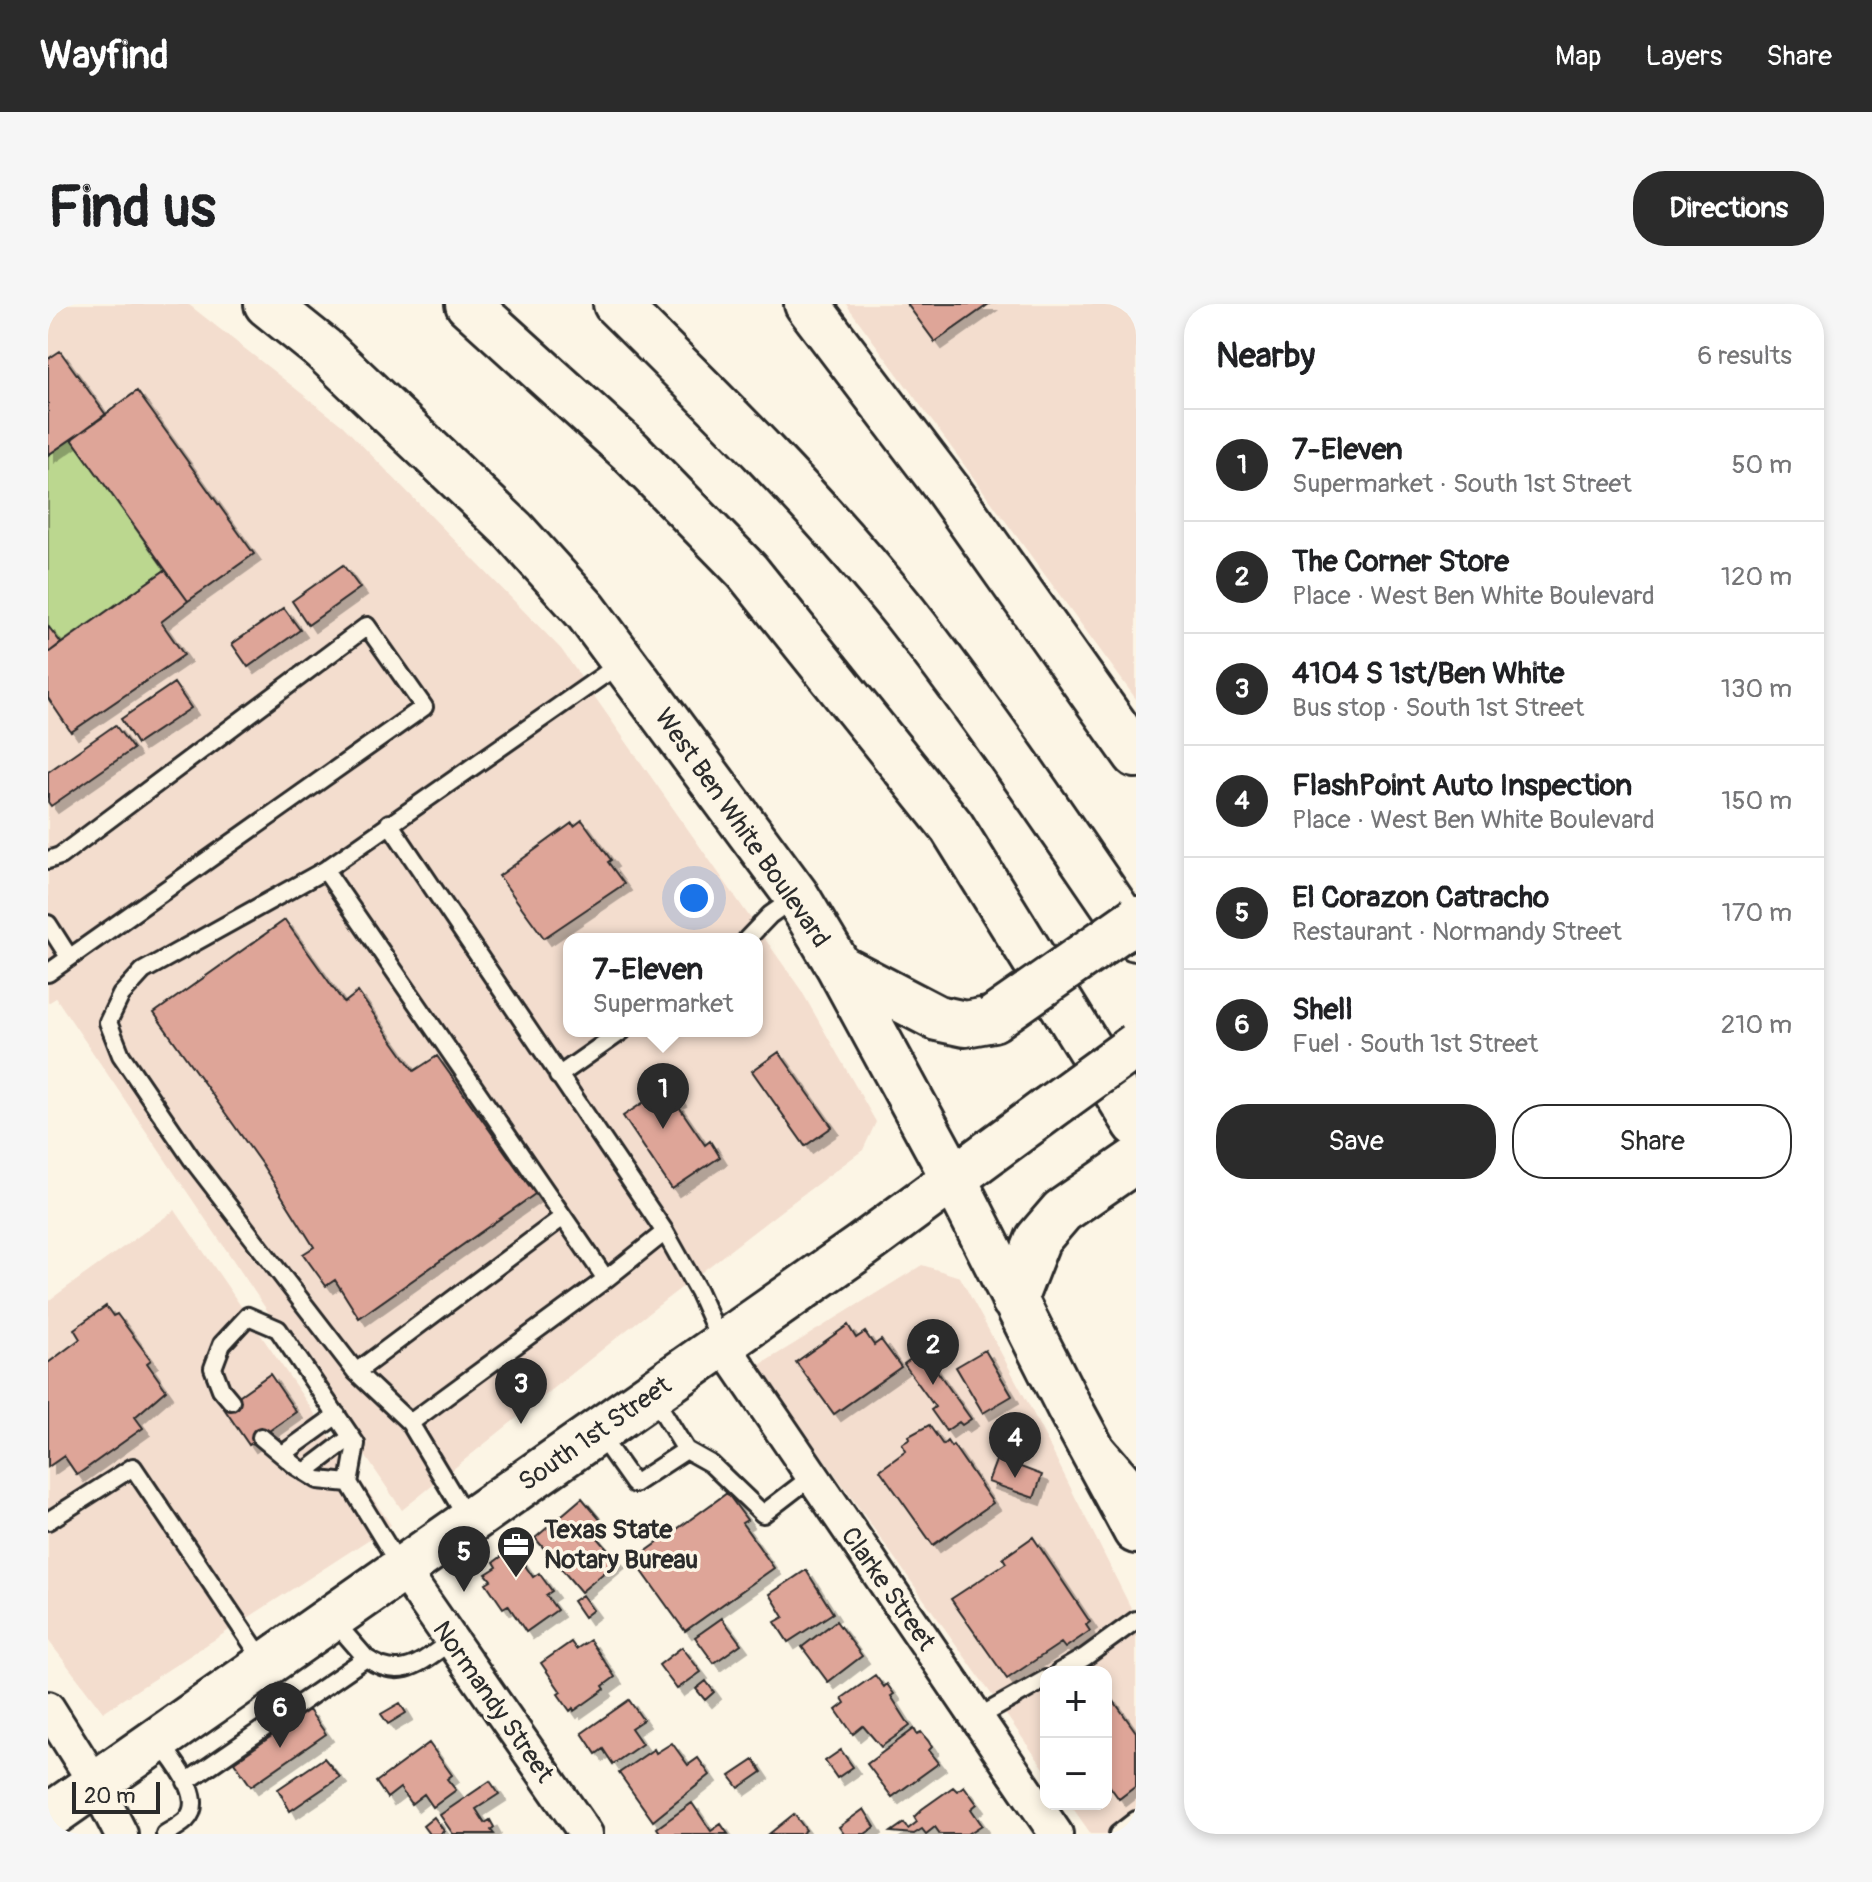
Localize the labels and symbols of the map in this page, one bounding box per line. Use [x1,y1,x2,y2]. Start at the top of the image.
street label: West Ben White Boulevard [647,702,837,954]
your location [674,878,714,918]
pin: 1 [637,1063,689,1129]
pin: 2 [907,1319,959,1385]
pin: 3 [495,1358,547,1424]
street label: South 1st Street [513,1369,678,1498]
pin: 4 [989,1412,1041,1478]
place label: Texas State Notary Bureau [543,1514,698,1576]
street label: Clarke Street [834,1521,943,1657]
office icon: Texas State Notary Bureau [495,1524,537,1579]
pin: 5 [438,1526,490,1592]
street label: Normandy Street [425,1615,561,1789]
pin: 6 [254,1682,306,1748]
scale bar [72,1778,160,1814]

